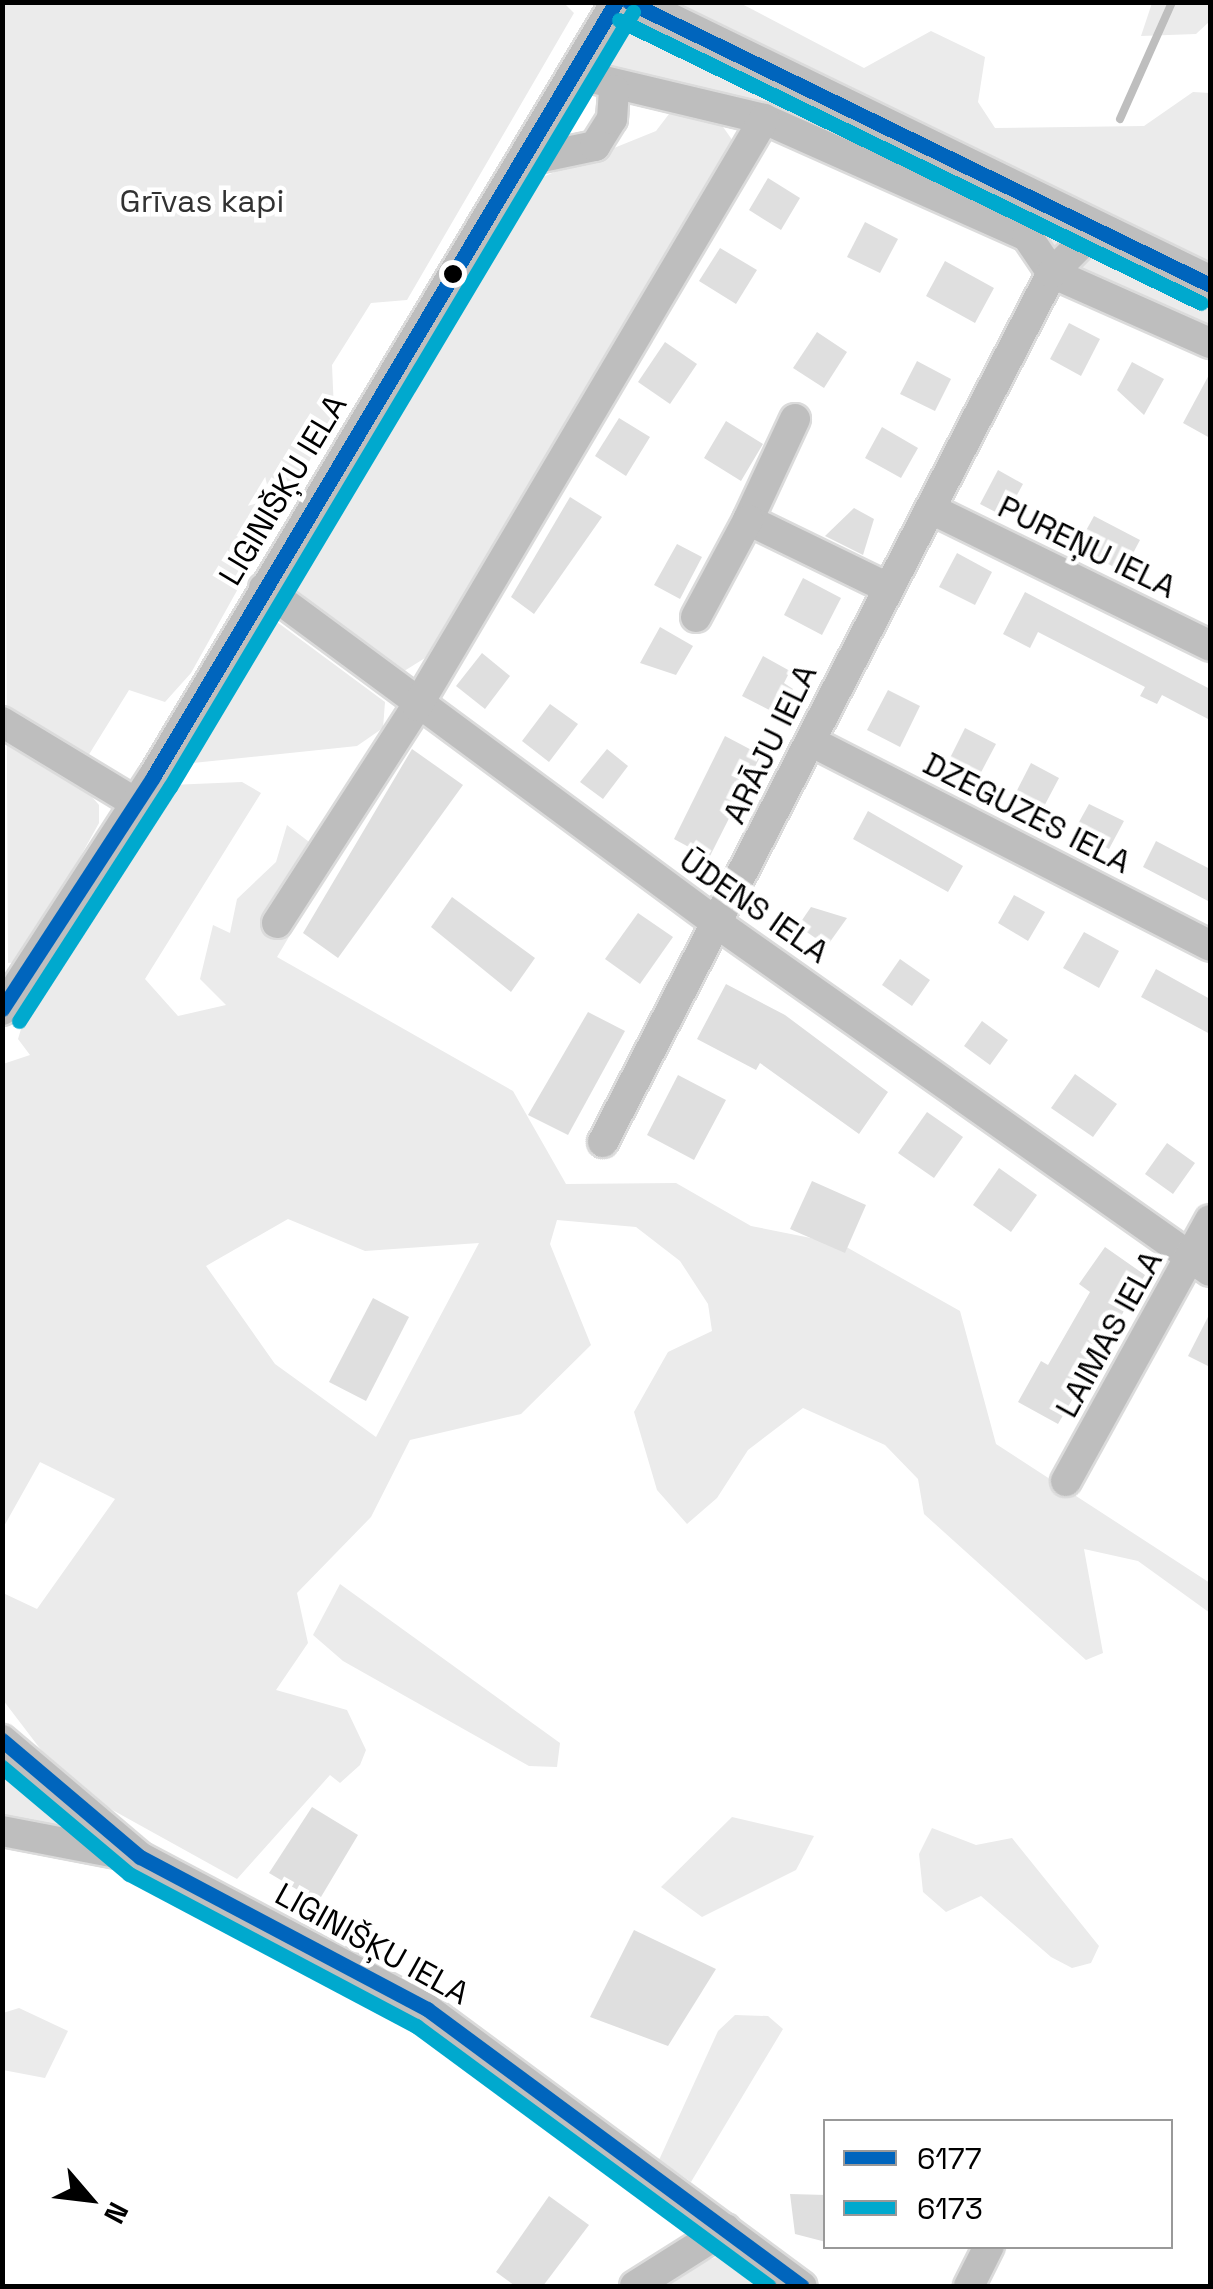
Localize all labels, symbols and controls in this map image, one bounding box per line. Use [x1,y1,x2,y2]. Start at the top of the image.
park label: Grīvas kapi [120,182,284,220]
unlabelled marker [443,264,463,284]
street label: LIGINIŠĶU IELA [211,388,355,592]
street label: PUREŅU IELA [992,487,1182,607]
street label: ARĀJU IELA [715,658,825,830]
street label: DZEGUZES IELA [917,744,1137,882]
street label: ŪDENS IELA [672,841,836,971]
street label: LAIMAS IELA [1047,1244,1171,1424]
street label: LIGINIŠĶU IELA [268,1875,476,2013]
legend [823,2119,1173,2249]
text: 6177 [917,2139,982,2178]
north arrow [40,2149,140,2249]
text: 6173 [917,2189,983,2228]
text: N [96,2196,137,2230]

